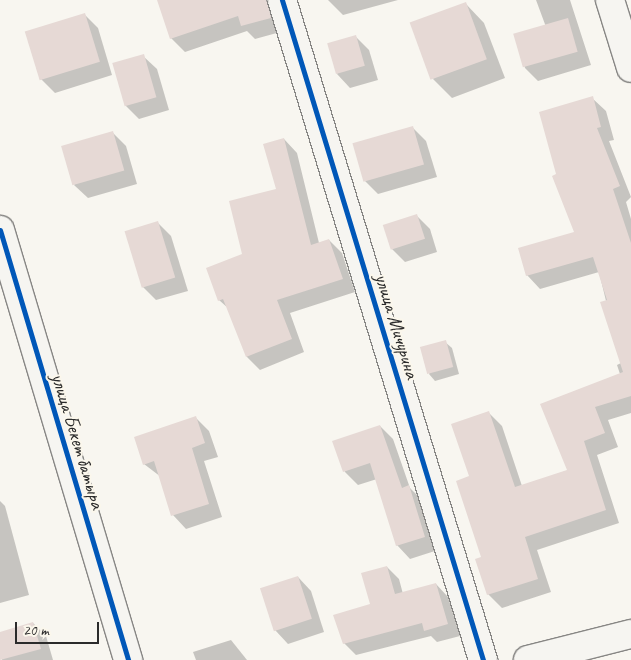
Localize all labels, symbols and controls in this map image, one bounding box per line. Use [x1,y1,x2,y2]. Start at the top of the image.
street label: улица Мичурина [370,270,424,382]
street label: улица Бекет батыра [45,368,111,514]
scale bar [18,612,101,644]
text: 20 m [23,621,49,640]

